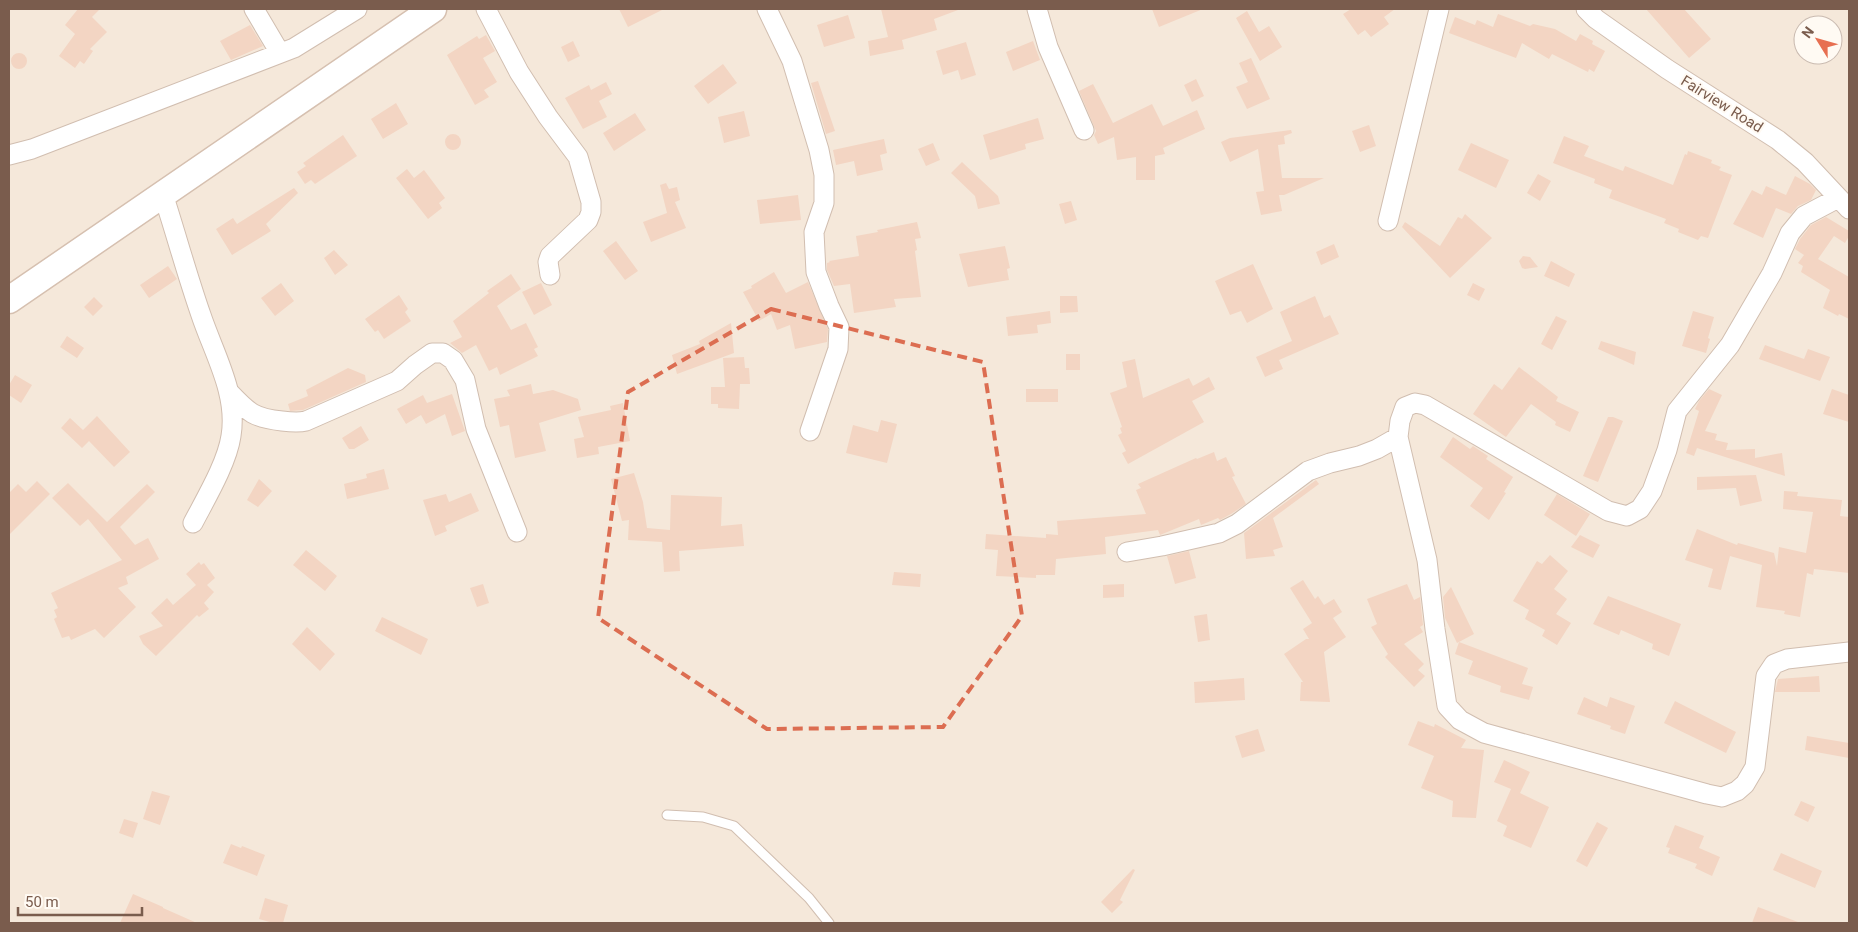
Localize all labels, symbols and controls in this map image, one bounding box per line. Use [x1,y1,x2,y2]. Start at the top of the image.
north arrow [1793,15,1843,65]
text: N [1798,23,1817,41]
street label: Fairview Road [1678,72,1766,136]
scale bar [18,884,141,916]
text: 50 m [25,893,59,911]

